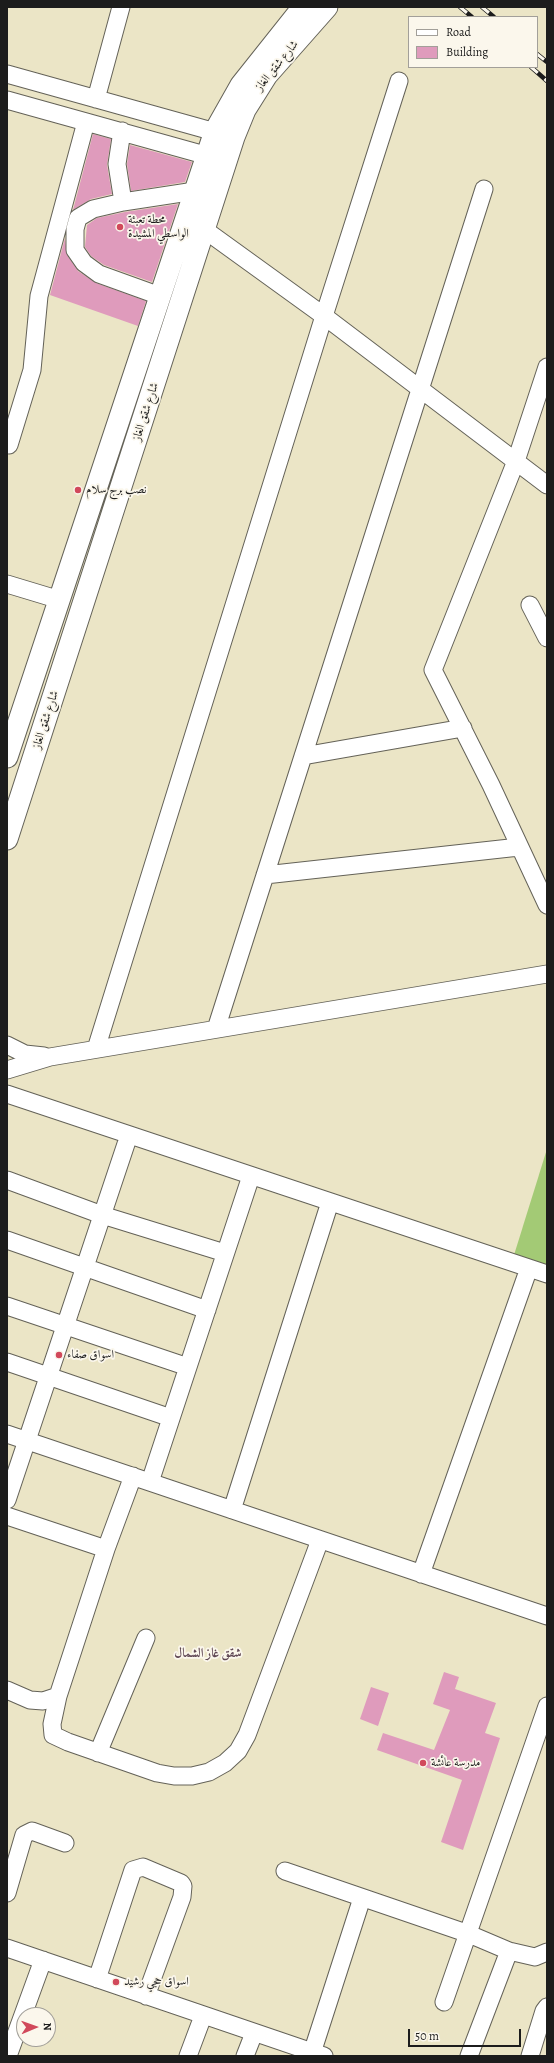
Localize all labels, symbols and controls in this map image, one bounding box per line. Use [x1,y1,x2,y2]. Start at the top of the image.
legend [408,16,538,68]
text: Road [446,24,471,40]
street label: شارع شقق الغاز [252,38,302,94]
text: Building [446,44,488,60]
place label: محطة تعبئة الواسطي المشيدة [128,213,189,241]
marker: محطة تعبئة الواسطي المشيدة [115,222,125,232]
street label: شارع شقق الغاز [130,381,162,443]
place label: نصب برج سلام [86,483,146,497]
marker: نصب برج سلام [73,485,83,495]
street label: شارع شقق الغاز [30,689,62,751]
place label: اسواق صفاء [67,1348,114,1362]
marker: اسواق صفاء [54,1350,64,1360]
district label: شقق غاز الشمال [174,1646,242,1662]
place label: مدرسة عائشة [431,1756,480,1770]
marker: مدرسة عائشة [418,1758,428,1768]
place label: اسواق حجي رشيد [124,1975,189,1989]
marker: اسواق حجي رشيد [111,1977,121,1987]
north arrow [16,2007,56,2047]
scale bar [410,2021,523,2047]
text: N [40,2022,55,2031]
text: 50 m [415,2028,439,2044]

